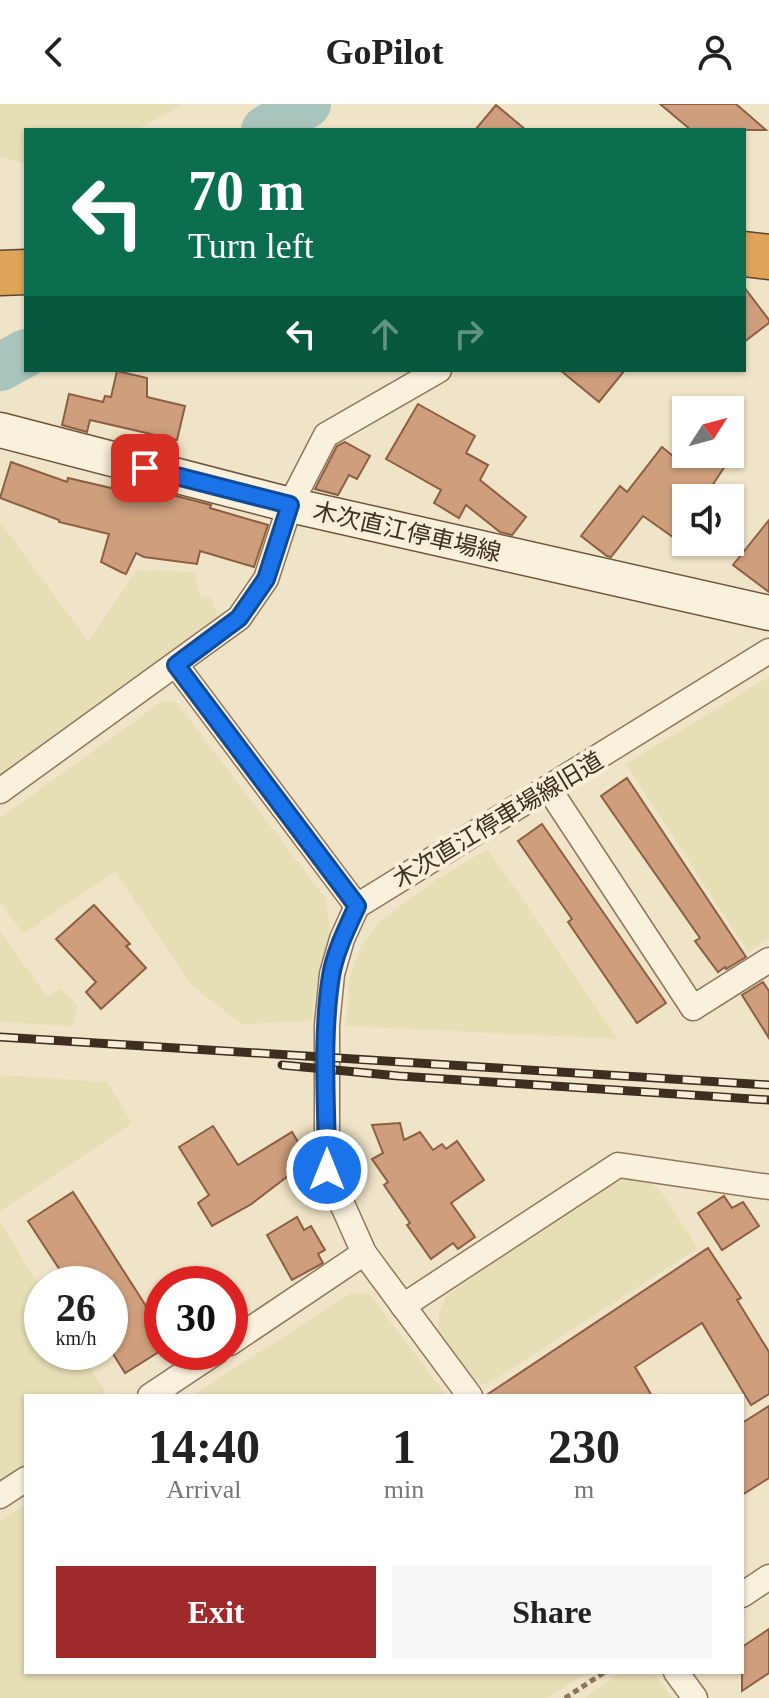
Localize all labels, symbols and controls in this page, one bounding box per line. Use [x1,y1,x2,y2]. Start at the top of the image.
icon: back [32,30,76,74]
icon: person [693,30,737,74]
text: GoPilot [326,32,443,72]
icon: left [56,160,160,264]
text: 70 m [188,160,305,222]
text: Turn left [188,226,314,266]
icon: left [279,312,323,356]
icon: ahead [363,312,407,356]
icon: right [447,312,491,356]
north arrow [672,396,744,468]
map controls [672,396,744,556]
pin [111,434,179,502]
icon: arrive [123,446,167,490]
button: sound [672,484,744,556]
street label: 木次直江停車場線 [311,498,503,566]
street label: 木次直江停車場線旧道 [388,747,608,893]
position arrow [285,1128,369,1212]
speed limit sign: 30 [144,1266,248,1370]
text: 26 [56,1285,96,1330]
text: km/h [55,1327,97,1349]
text: 14:40 [148,1420,260,1473]
text: 1 [392,1420,416,1473]
text: 230 [548,1420,620,1473]
text: Arrival [166,1475,241,1504]
text: min [384,1475,424,1504]
text: m [574,1475,594,1504]
button: Exit [56,1566,376,1658]
button: Share [392,1566,712,1658]

